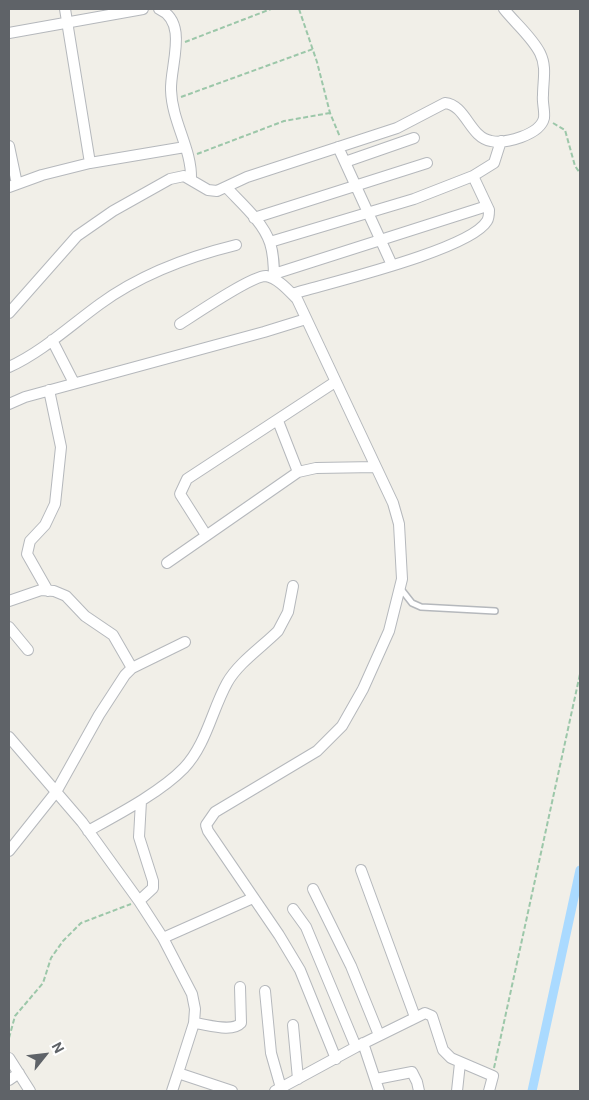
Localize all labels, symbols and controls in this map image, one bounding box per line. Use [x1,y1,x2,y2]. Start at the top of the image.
north arrow [20,1030,70,1080]
text: N [49,1040,68,1056]

